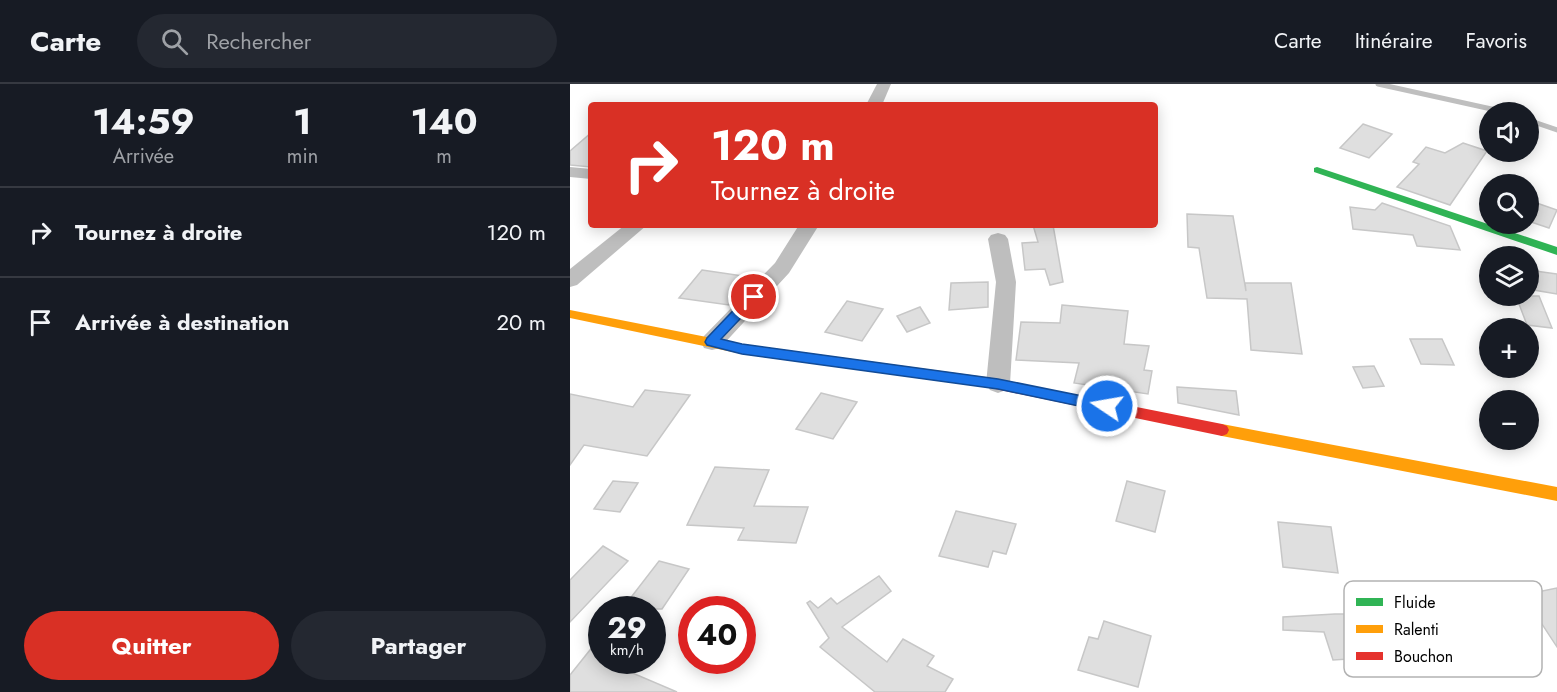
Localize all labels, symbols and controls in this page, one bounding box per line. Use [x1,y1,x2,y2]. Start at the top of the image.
search box [137,14,557,68]
text: Carte [30,21,101,62]
icon: search [158,25,191,58]
text: Rechercher [206,25,311,57]
text: Carte [1274,26,1322,56]
text: Itinéraire [1355,26,1433,56]
text: Favoris [1466,26,1527,56]
text: 14:59 [92,95,195,147]
text: 1 [293,95,312,147]
text: 140 [410,95,478,147]
map controls [1479,102,1539,450]
button: sound [1479,102,1539,162]
text: 120 m [711,115,835,176]
icon: right [612,126,690,204]
text: Arrivée [113,142,174,171]
text: min [287,142,318,171]
text: m [436,142,452,171]
text: Tournez à droite [711,171,895,210]
button: search [1479,174,1539,234]
icon: right [24,216,57,249]
text: Tournez à droite [75,216,242,248]
text: 120 m [487,216,546,248]
button: layers [1479,246,1539,306]
pin [728,271,779,322]
icon: arrive [737,280,770,313]
icon: arrive [24,306,57,339]
text: Arrivée à destination [75,306,289,338]
text: 20 m [497,306,546,338]
button: + [1479,318,1539,378]
position arrow [1075,374,1139,438]
button: − [1479,390,1539,450]
legend [1344,581,1542,677]
text: Fluide [1394,591,1436,614]
speed limit sign: 40 [678,596,756,674]
text: 29 [607,606,647,649]
button: Quitter [24,611,279,680]
button: Partager [291,611,546,680]
text: Ralenti [1394,618,1439,641]
text: km/h [610,639,644,661]
text: Bouchon [1394,645,1453,668]

